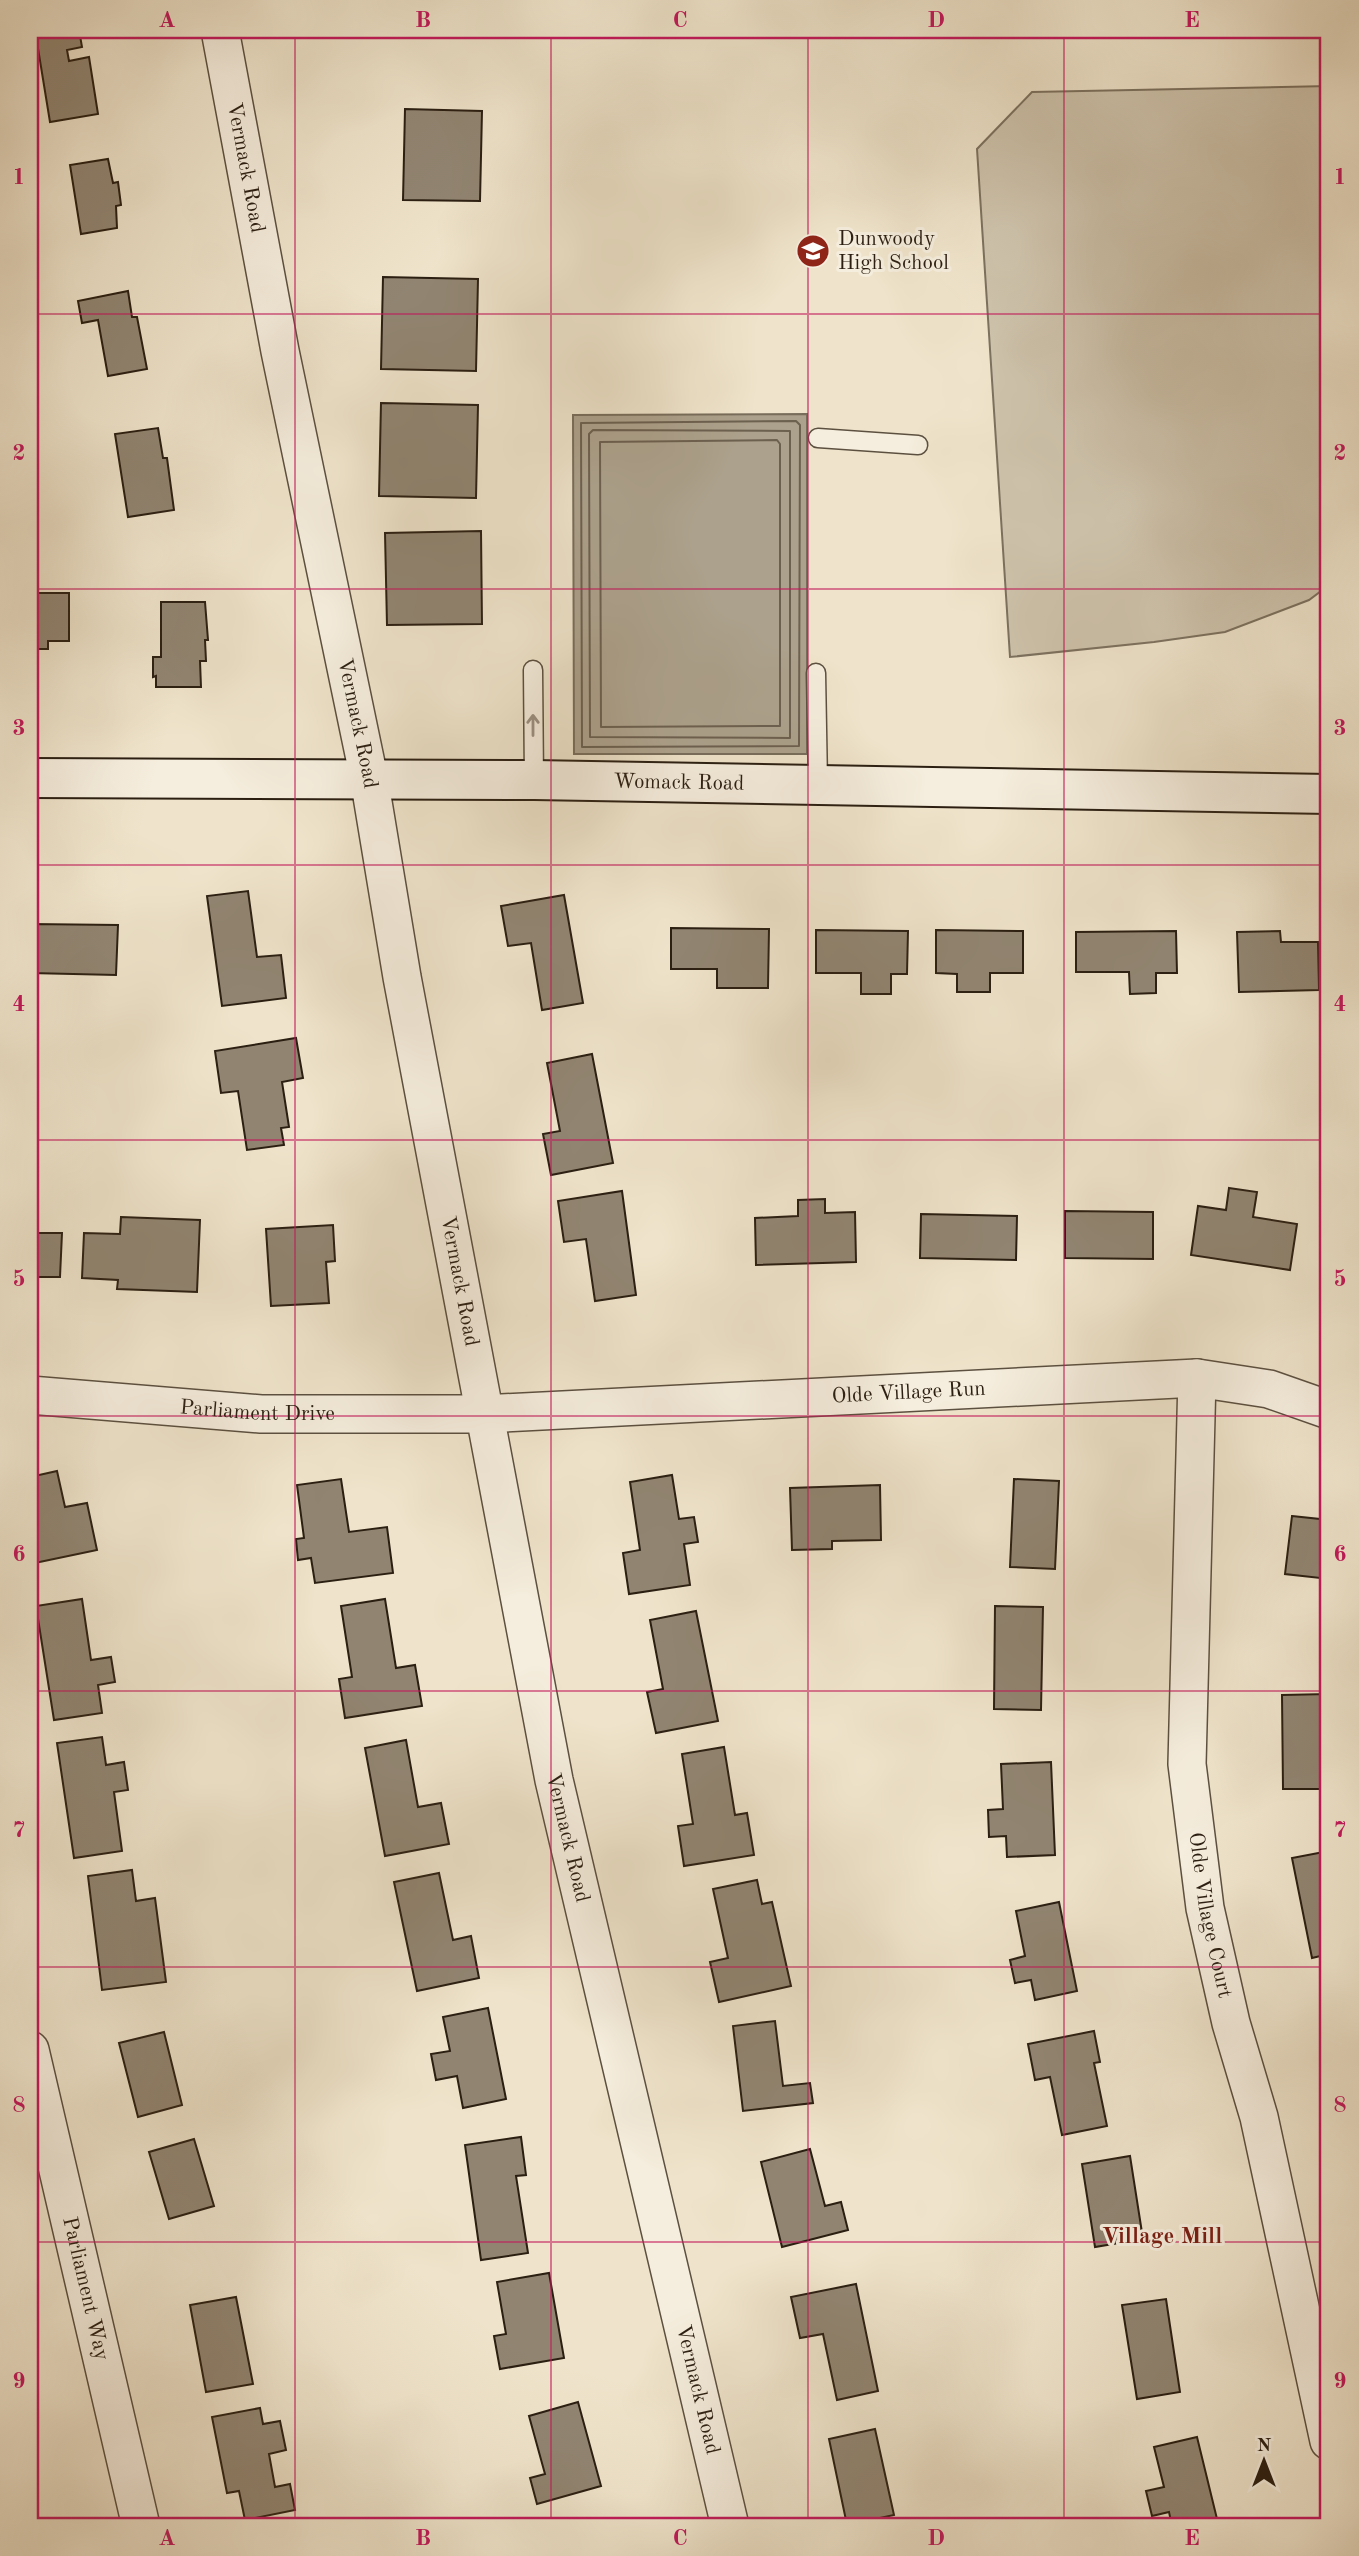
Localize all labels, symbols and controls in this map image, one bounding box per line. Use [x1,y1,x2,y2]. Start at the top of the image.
text: A [158,9,176,32]
text: B [415,9,431,32]
text: C [672,9,688,32]
text: D [927,9,945,32]
text: E [1184,9,1200,32]
street label: Vermack Road [223,101,268,235]
text: 1 [12,166,26,189]
text: 1 [1333,166,1347,189]
place label: Dunwoody High School [838,229,949,274]
school or university icon: Dunwoody High School [794,232,832,270]
text: 2 [12,442,26,465]
text: 2 [1333,442,1347,465]
street label: Vermack Road [334,657,381,790]
one-way arrow [526,714,540,737]
text: 3 [12,717,26,740]
text: 3 [1333,717,1347,740]
street label: Womack Road [613,771,745,794]
text: 4 [12,993,26,1016]
text: 4 [1333,993,1347,1016]
street label: Vermack Road [437,1214,482,1348]
text: 5 [12,1268,26,1291]
text: 5 [1333,1268,1347,1291]
street label: Olde Village Run [831,1378,986,1407]
street label: Parliament Drive [179,1397,335,1425]
text: 6 [12,1543,26,1566]
text: 6 [1333,1543,1347,1566]
street label: Vermack Road [542,1771,593,1905]
text: 7 [12,1819,26,1842]
text: 7 [1333,1819,1347,1842]
street label: Olde Village Court [1185,1831,1235,2000]
text: 8 [12,2094,26,2117]
text: 8 [1333,2094,1347,2117]
street label: Parliament Way [59,2215,113,2363]
district label: Village Mill [1102,2225,1222,2248]
street label: Vermack Road [672,2323,723,2456]
text: 9 [12,2370,26,2393]
text: 9 [1333,2370,1347,2393]
north arrow [1230,2426,1300,2496]
text: N [1257,2437,1272,2456]
text: A [158,2527,176,2550]
text: B [415,2527,431,2550]
text: C [672,2527,688,2550]
text: D [927,2527,945,2550]
text: E [1184,2527,1200,2550]

